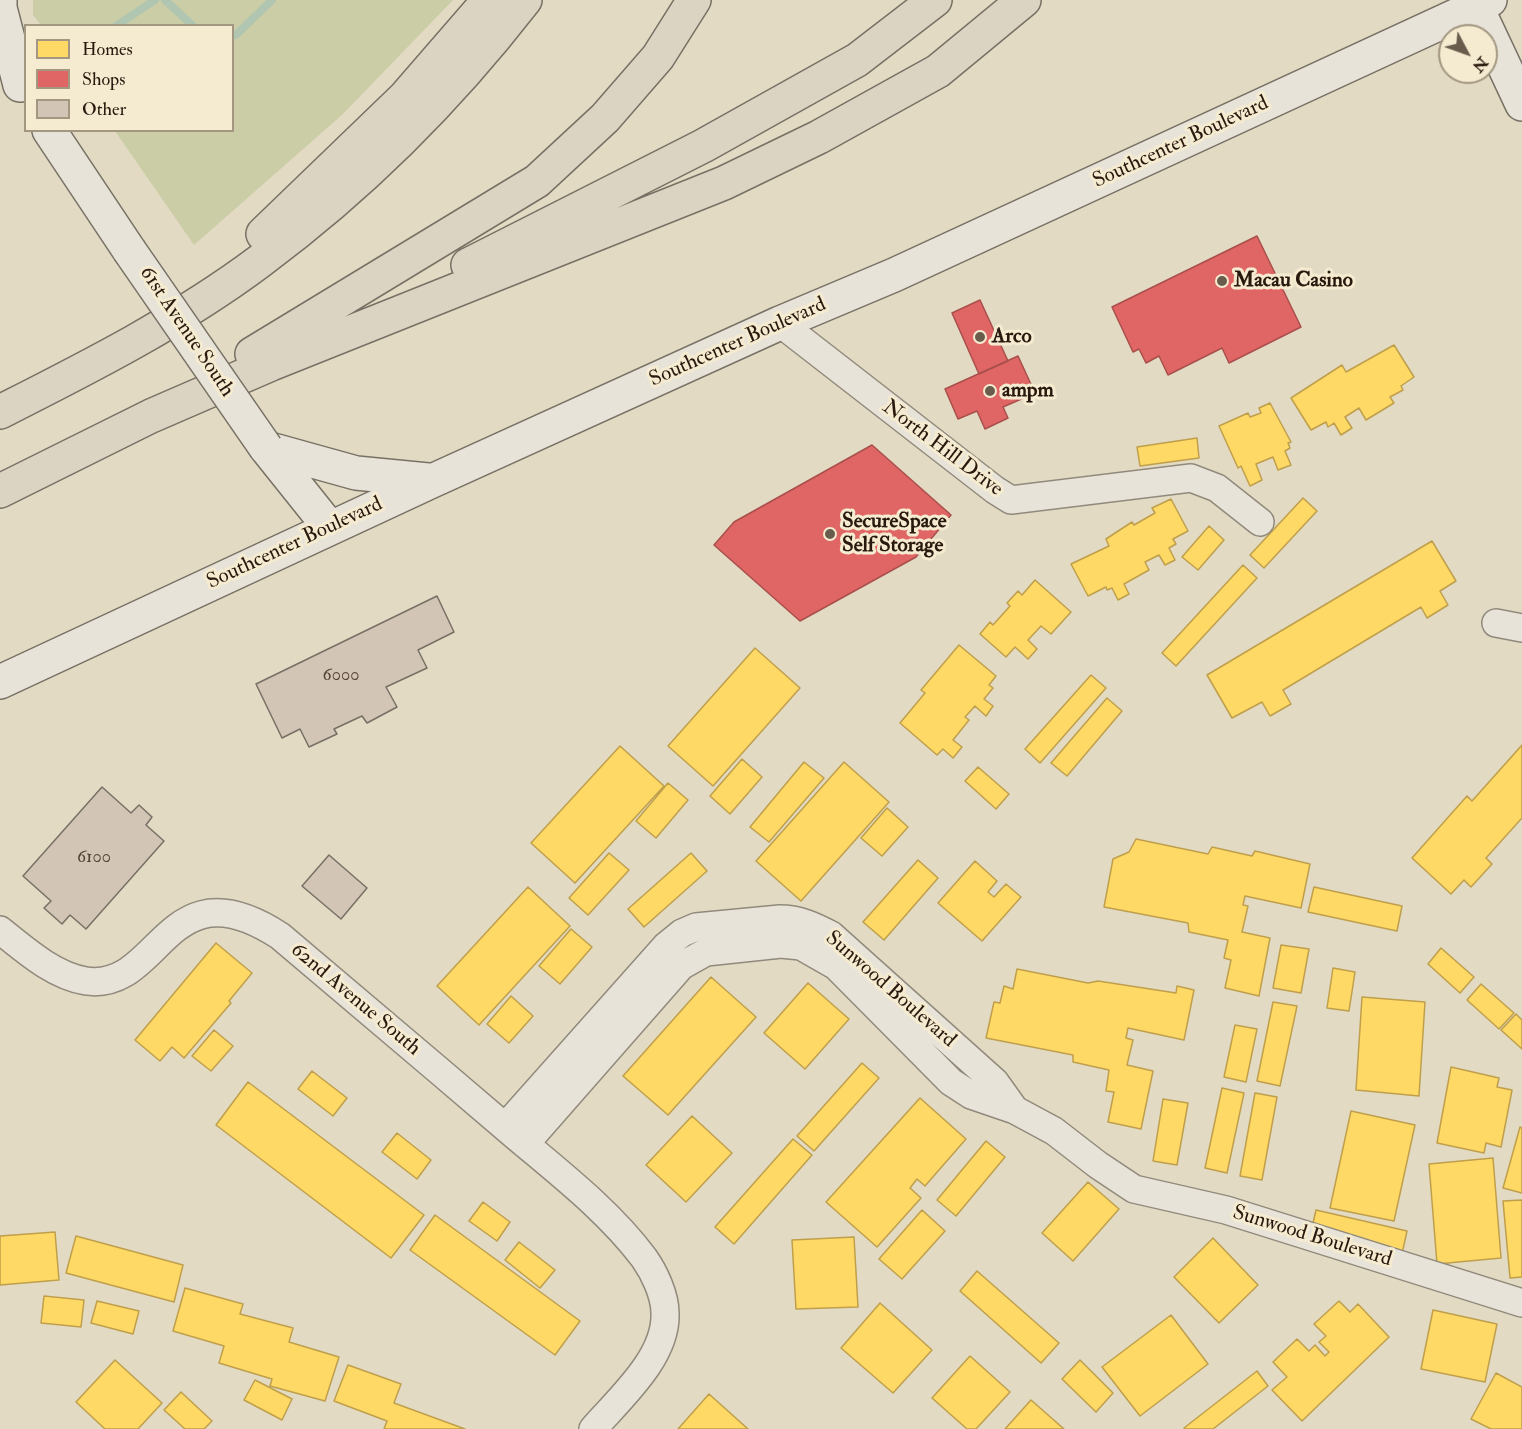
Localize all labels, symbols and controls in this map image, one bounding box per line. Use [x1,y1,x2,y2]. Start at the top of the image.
legend [24,24,234,132]
north arrow [1438,24,1498,84]
text: Homes [82,38,133,61]
text: N [1468,53,1492,76]
text: Shops [82,68,125,91]
street label: Southcenter Boulevard [1089,91,1273,195]
text: Other [82,98,126,121]
street label: 61st Avenue South [133,262,239,402]
place label: Macau Casino [1234,268,1353,294]
marker: Macau Casino [1215,274,1229,288]
street label: Southcenter Boulevard [646,293,830,393]
place label: Arco [992,324,1032,350]
marker: Arco [973,330,987,344]
place label: ampm [1002,378,1054,404]
marker: ampm [983,384,997,398]
street label: North Hill Drive [877,395,1007,503]
street label: Southcenter Boulevard [203,492,387,596]
place label: SecureSpace Self Storage [842,509,947,559]
marker: SecureSpace Self Storage [823,527,837,541]
house number: 6000 [323,665,359,687]
house number: 6100 [77,847,111,869]
street label: Sunwood Boulevard [819,926,961,1054]
street label: 62nd Avenue South [285,938,425,1062]
street label: Sunwood Boulevard [1229,1201,1395,1273]

